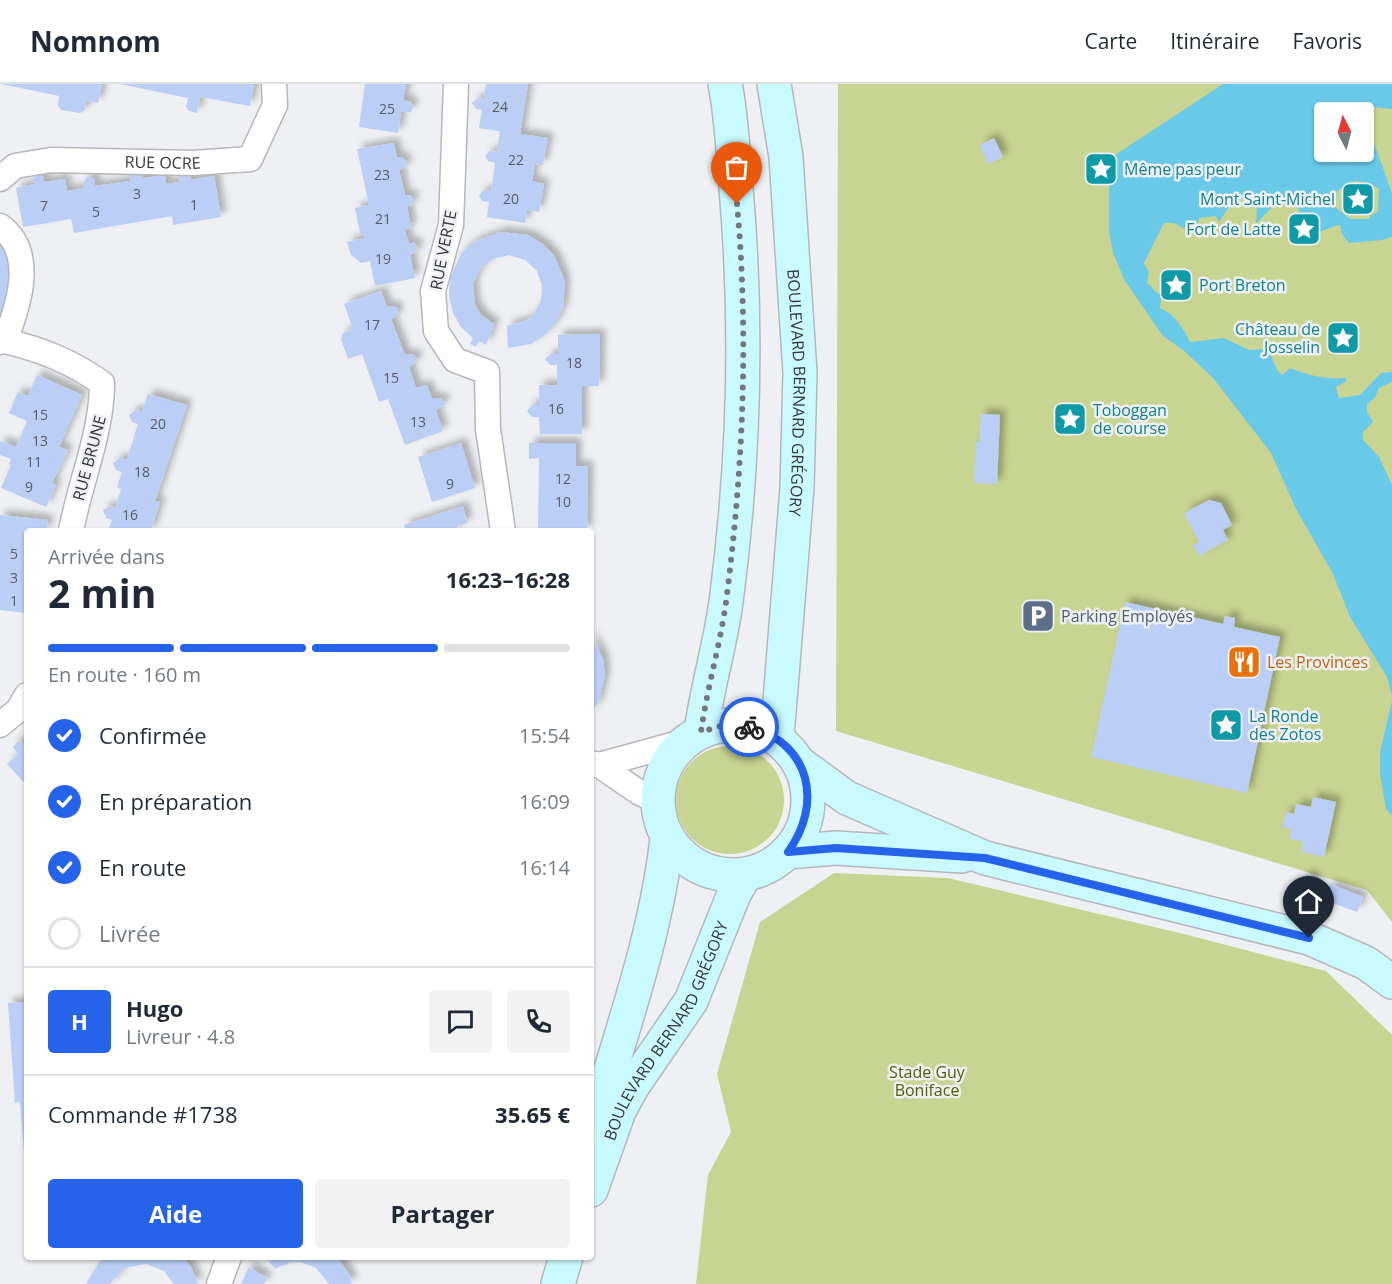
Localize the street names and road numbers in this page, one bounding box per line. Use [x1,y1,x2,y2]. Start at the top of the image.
street label: RUE OCRE [124,151,201,174]
street label: RUE VERTE [425,208,461,292]
street label: BOULEVARD BERNARD GRÉGORY [782,268,811,517]
street label: RUE BRUNE [67,413,111,503]
street label: BOULEVARD BERNARD GRÉGORY [598,918,733,1143]

